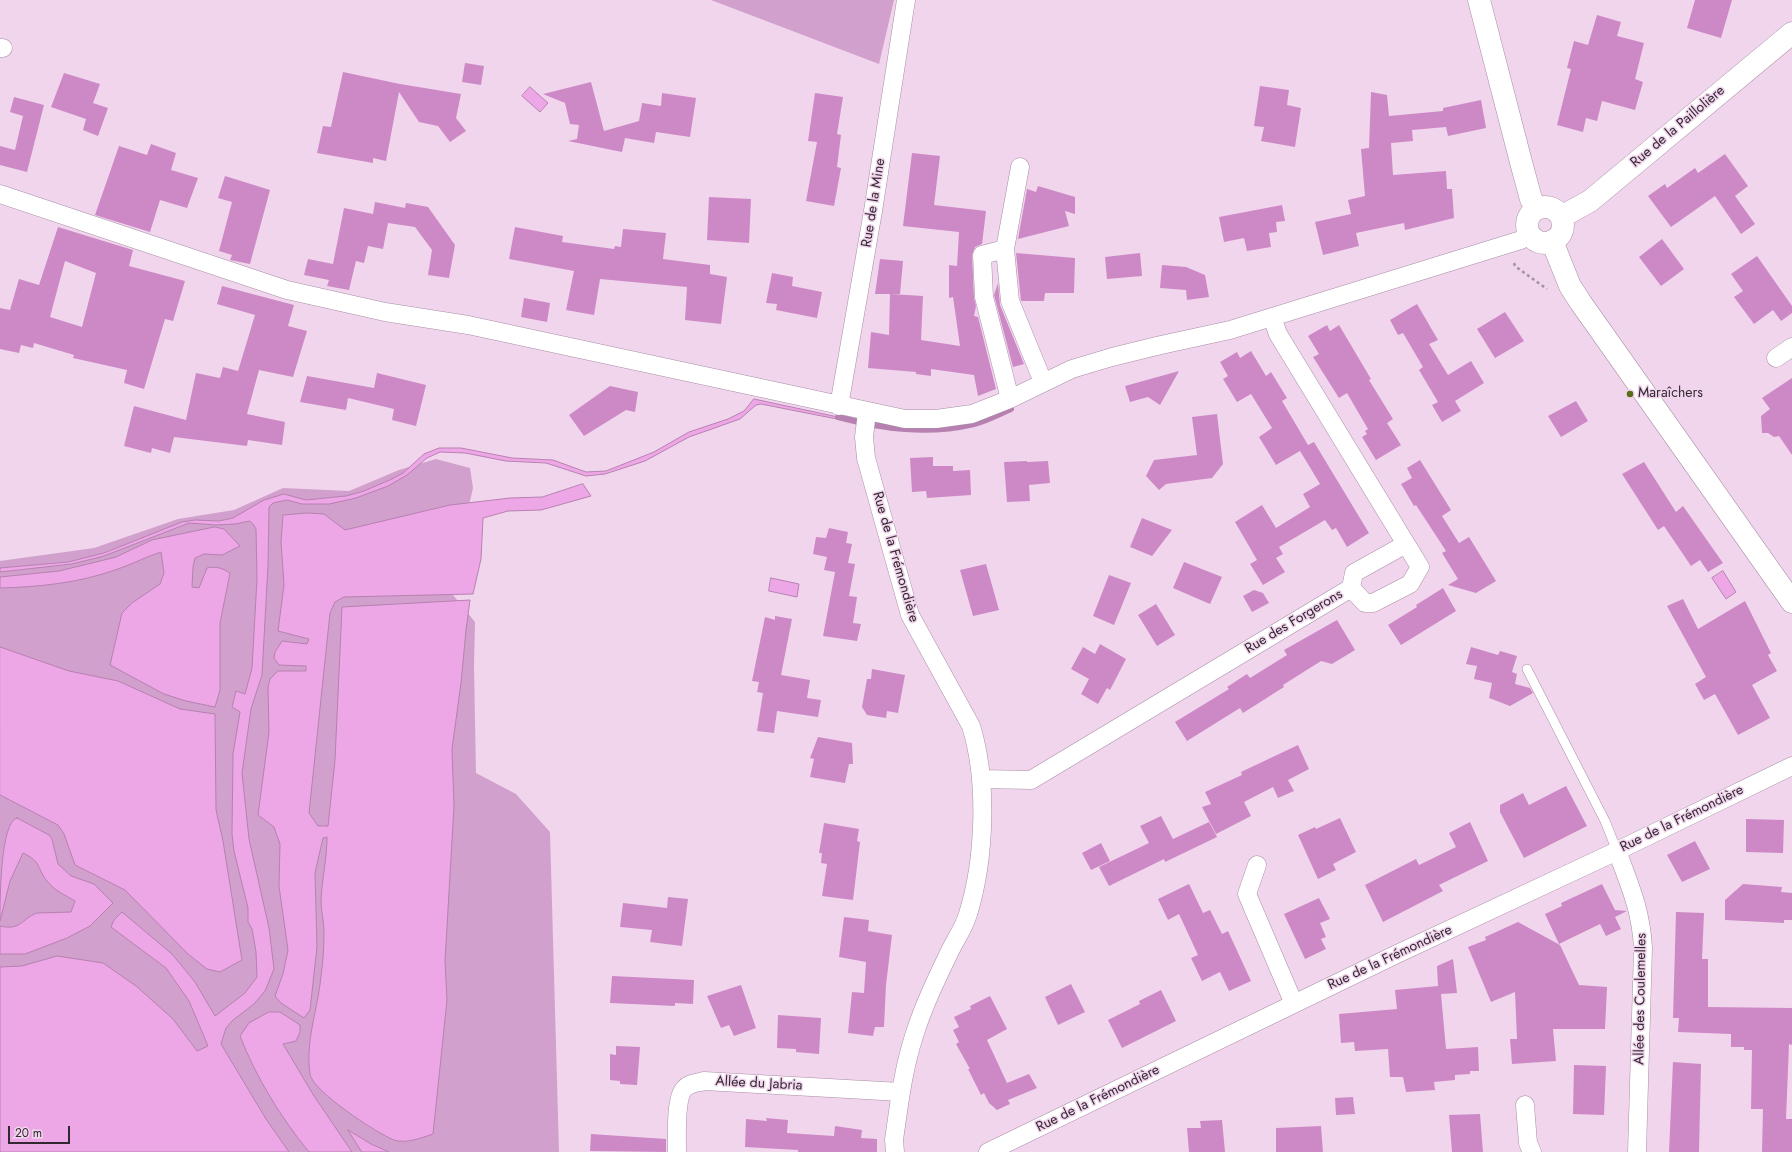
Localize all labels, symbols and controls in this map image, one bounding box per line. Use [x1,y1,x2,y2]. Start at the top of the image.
street label: Rue de la Paillolière [1628,83,1728,171]
street label: Rue de la Mine [859,157,889,249]
place label: Maraîchers [1638,386,1703,402]
marker: Maraîchers [1625,389,1635,399]
street label: Rue de la Frémondière [868,490,922,624]
street label: Rue des Forgerons [1242,586,1346,658]
street label: Rue de la Frémondière [1618,782,1746,856]
street label: Rue de la Frémondière [1325,922,1455,994]
street label: Allée des Coulemelles [1631,933,1651,1065]
street label: Rue de la Frémondière [1034,1062,1162,1136]
street label: Allée du Jabria [715,1073,803,1095]
scale bar [10,1118,72,1144]
text: 20 m [15,1124,42,1142]

